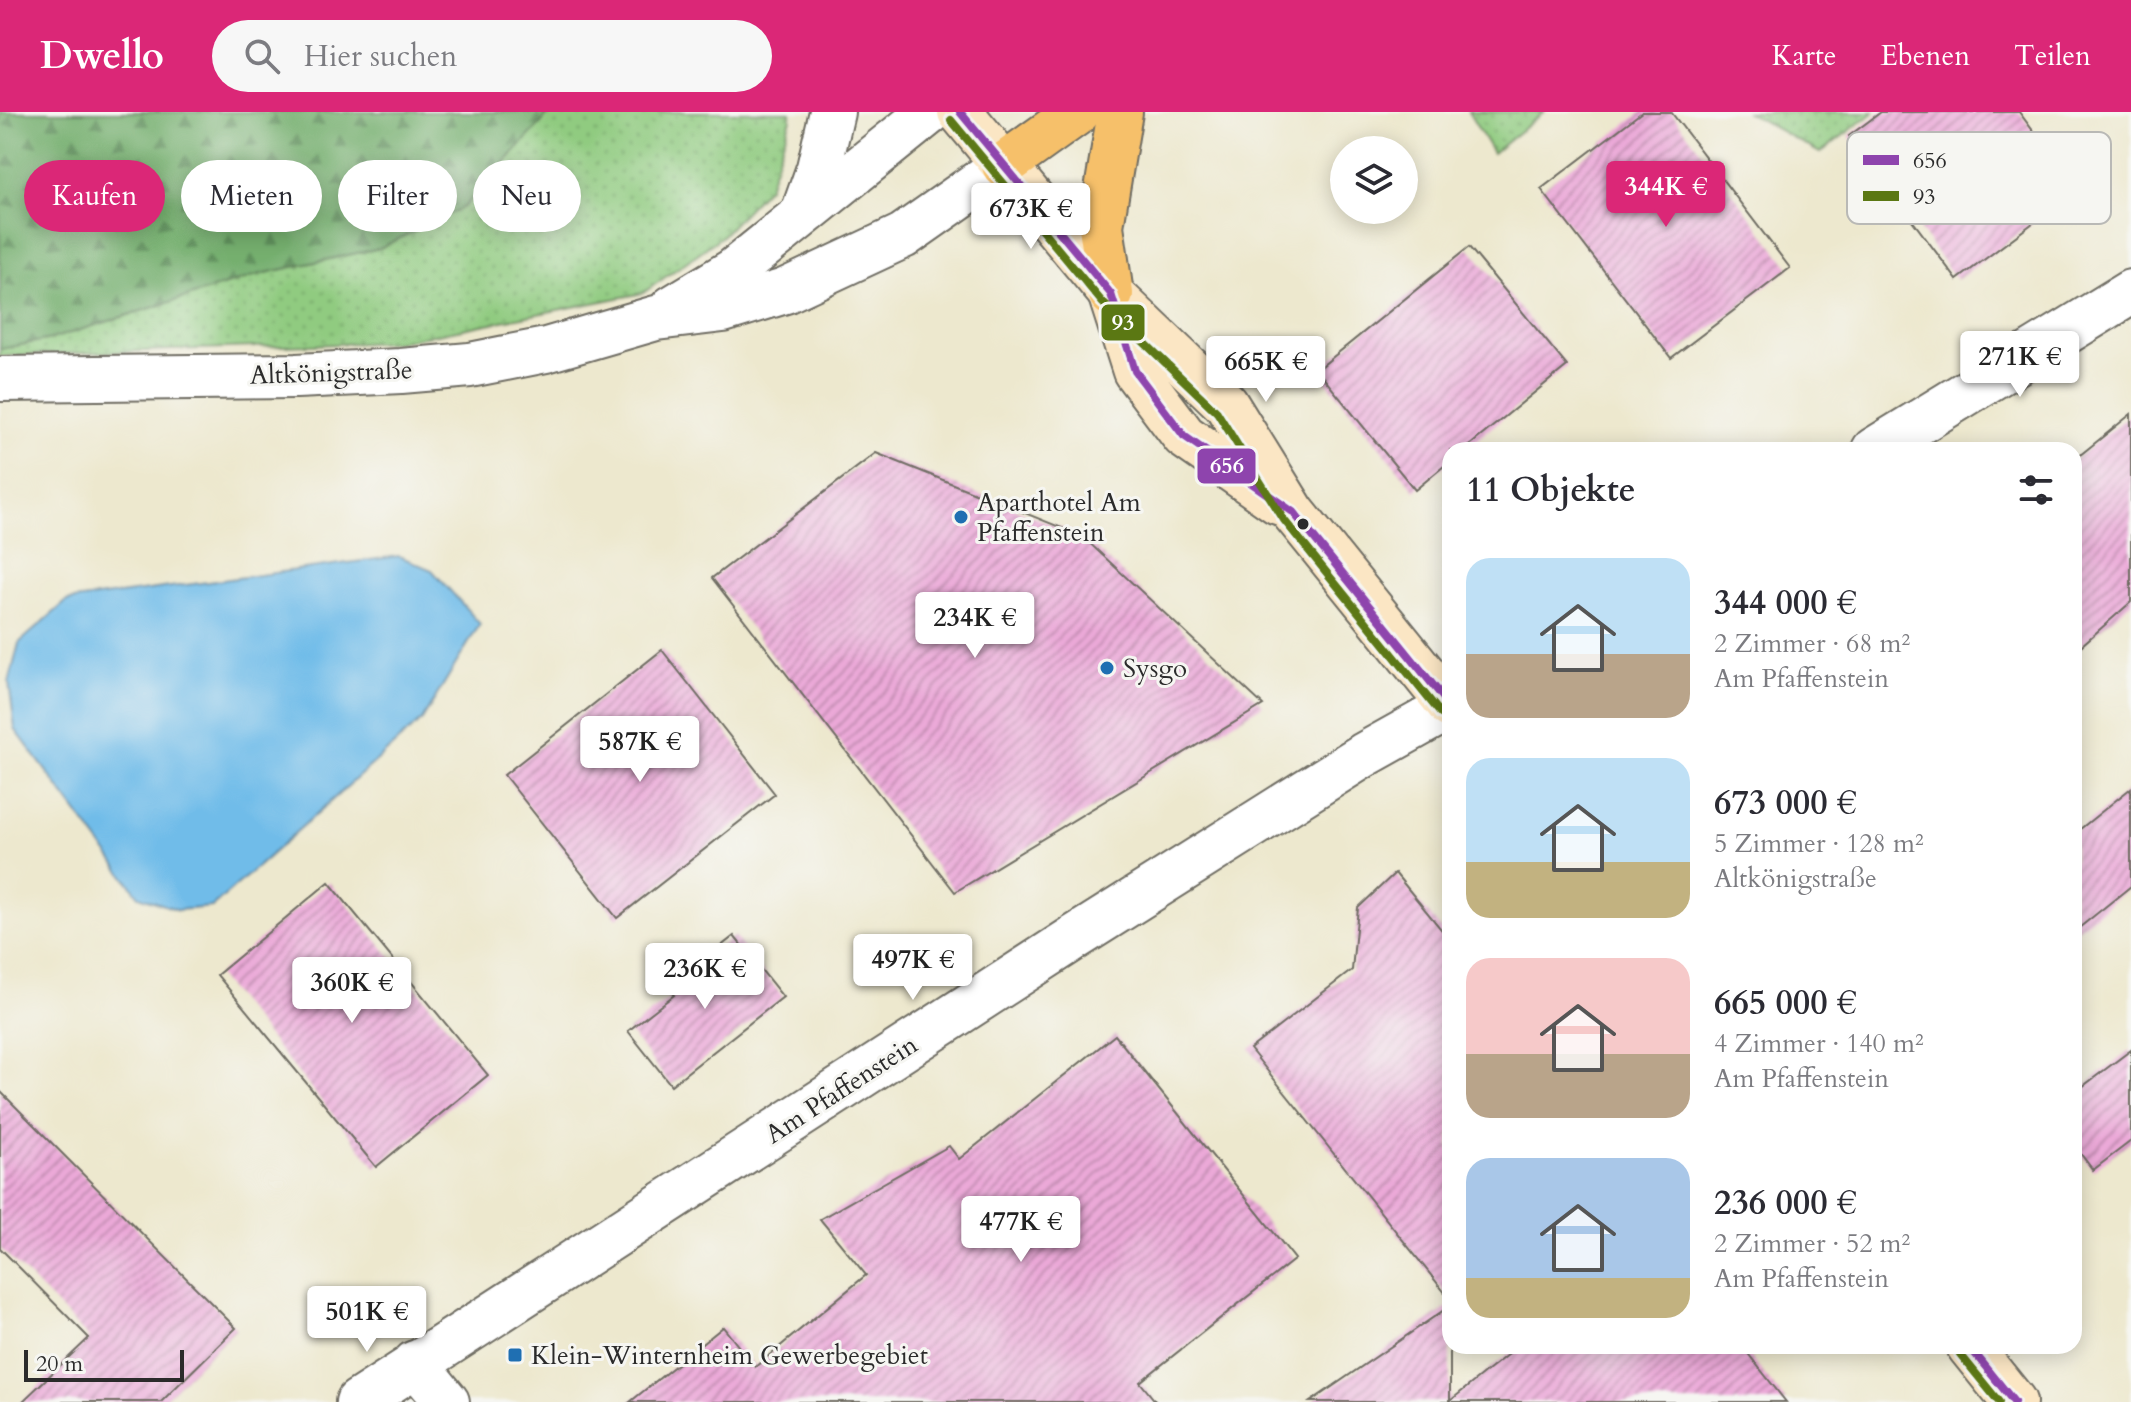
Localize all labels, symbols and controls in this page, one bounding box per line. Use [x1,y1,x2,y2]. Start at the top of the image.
search box [212,20,772,92]
text: Dwello [40,30,164,82]
icon: search [240,34,284,78]
text: Hier suchen [304,36,457,77]
text: Karte [1772,37,1837,75]
text: Ebenen [1881,37,1970,75]
text: Teilen [2014,37,2091,75]
legend [1847,132,2111,224]
map controls [1330,136,1418,224]
button: layers [1330,136,1418,224]
text: 656 [1913,146,1947,176]
chip: Kaufen [24,160,165,232]
chip: Mieten [181,160,322,232]
chip: Filter [338,160,457,232]
chip: Neu [473,160,581,232]
pin: 344K € [1601,161,1731,229]
text: 344K € [1624,169,1708,204]
text: 93 [1913,182,1936,212]
pin: 673K € [966,183,1096,251]
text: 673K € [989,191,1073,226]
line badge: 93 [1100,303,1146,342]
text: 93 [1112,308,1134,338]
pin: 271K € [1955,331,2085,399]
pin: 665K € [1201,336,1331,404]
text: 271K € [1978,339,2062,374]
text: 665K € [1224,344,1308,379]
street label: Altkönigstraße [249,352,413,393]
line badge: 656 [1196,447,1257,485]
text: 656 [1210,451,1244,481]
text: 11 Objekte [1466,467,1636,513]
icon: filters [2014,468,2058,512]
place label: Aparthotel Am Pfaffenstein [977,485,1141,550]
marker: Aparthotel Am Pfaffenstein [952,508,970,526]
unlabelled marker [1295,516,1311,532]
text: 344 000 € [1714,580,1857,626]
icon: home [1530,590,1626,686]
pin: 234K € [910,592,1040,660]
text: 234K € [933,600,1017,635]
text: 2 Zimmer · 68 m² [1714,626,1910,661]
place label: Sysgo [1123,651,1187,686]
marker: Sysgo [1098,659,1116,677]
text: Am Pfaffenstein [1714,661,1889,696]
pin: 587K € [575,716,705,784]
text: 587K € [598,724,682,759]
text: 673 000 € [1714,780,1857,826]
icon: home [1530,790,1626,886]
text: 5 Zimmer · 128 m² [1714,826,1924,861]
text: Altkönigstraße [1714,861,1877,896]
pin: 497K € [848,934,978,1002]
text: 497K € [871,942,955,977]
pin: 236K € [640,943,770,1011]
text: 236K € [663,951,747,986]
pin: 360K € [287,957,417,1025]
text: 360K € [310,965,394,1000]
text: 665 000 € [1714,980,1857,1026]
icon: home [1530,990,1626,1086]
text: 4 Zimmer · 140 m² [1714,1026,1924,1061]
street label: Am Pfaffenstein [758,1027,924,1152]
text: Am Pfaffenstein [1714,1061,1889,1096]
text: 236 000 € [1714,1180,1857,1226]
icon: home [1530,1190,1626,1286]
pin: 477K € [956,1196,1086,1264]
text: 477K € [979,1204,1063,1239]
text: 2 Zimmer · 52 m² [1714,1226,1910,1261]
text: Am Pfaffenstein [1714,1261,1889,1296]
pin: 501K € [302,1286,432,1354]
text: 501K € [325,1294,409,1329]
place label: Klein-Winternheim Gewerbegebiet [531,1338,928,1373]
scale bar [24,1346,184,1382]
marker: Klein-Winternheim Gewerbegebiet [506,1346,524,1364]
text: 20 m [36,1349,83,1379]

